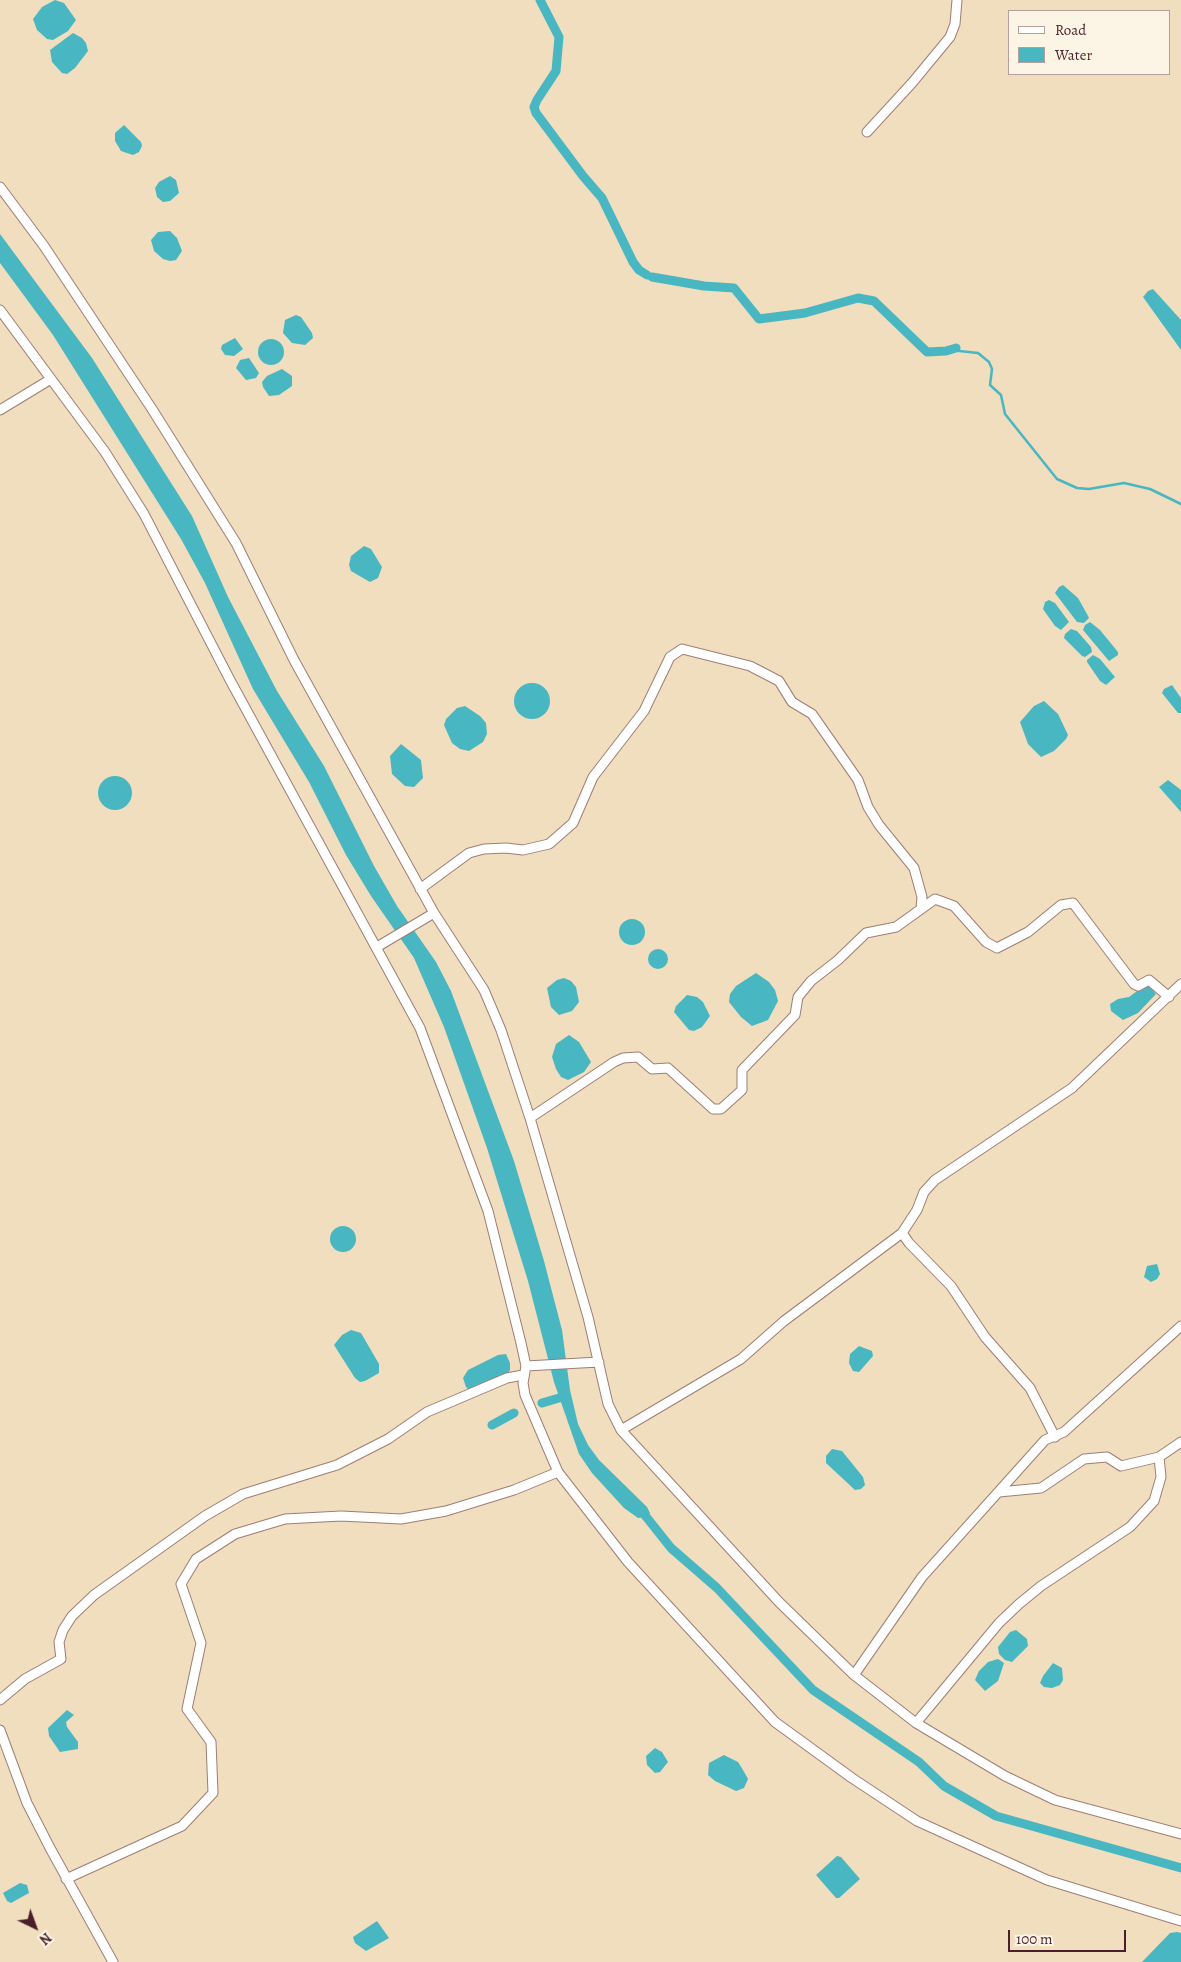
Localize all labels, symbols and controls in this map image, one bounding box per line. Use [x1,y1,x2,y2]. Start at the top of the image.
legend [1008,10,1171,75]
text: Road [1055,20,1086,40]
text: Water [1055,45,1092,65]
north arrow [10,1902,60,1952]
scale bar [1011,1920,1128,1952]
text: N [35,1928,56,1949]
text: 100 m [1016,1929,1053,1949]

